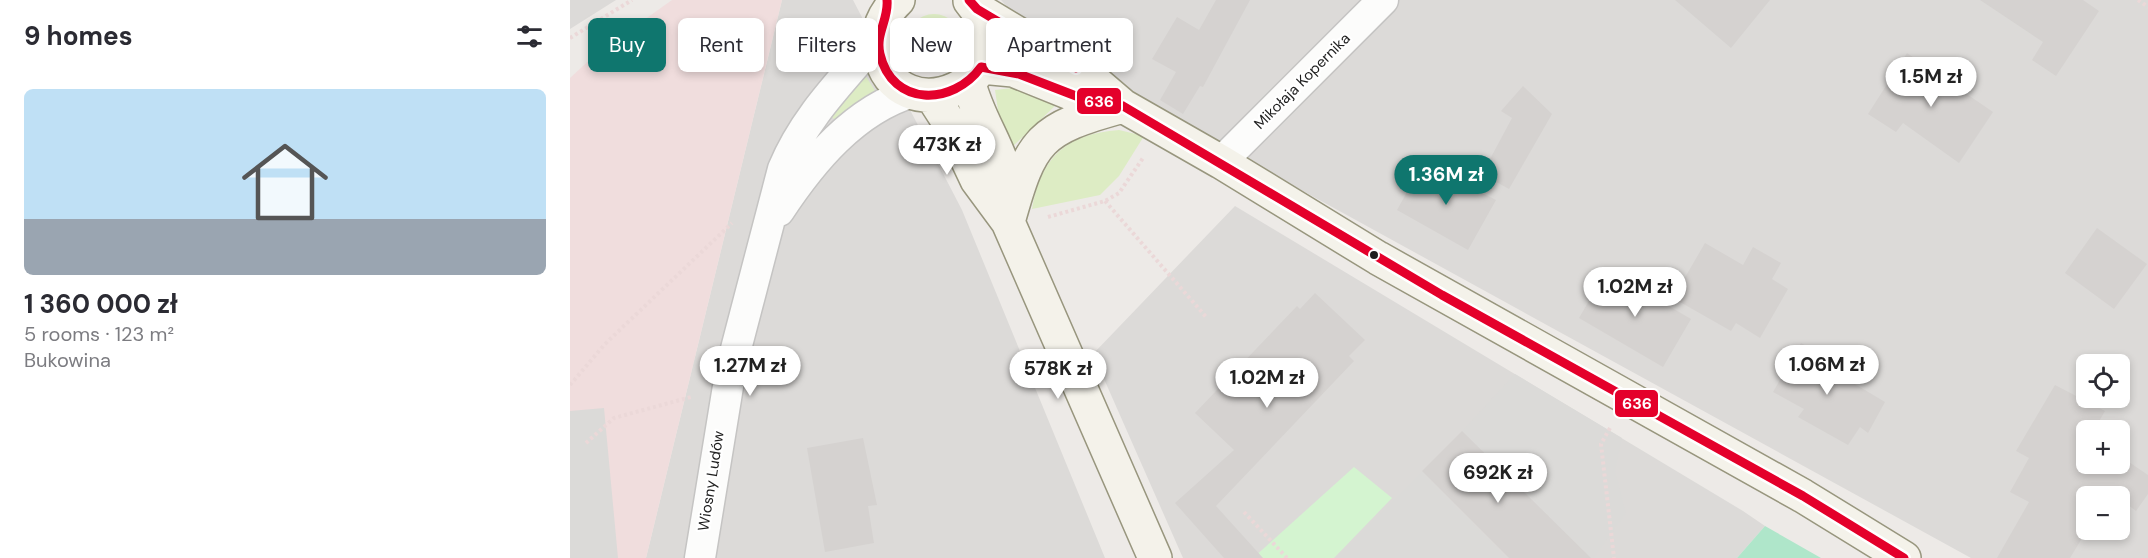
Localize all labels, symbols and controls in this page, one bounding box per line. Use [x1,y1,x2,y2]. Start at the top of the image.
chip: Buy [588,18,666,72]
chip: Rent [678,18,764,72]
chip: Filters [776,18,878,72]
chip: New [890,18,974,72]
chip: Apartment [986,18,1133,72]
text: 9 homes [24,19,133,53]
icon: filters [513,20,546,53]
street label: Mikołaja Kopernika [1250,29,1354,133]
pin: 1.5M zł [1876,57,1986,108]
text: 1.5M zł [1900,63,1962,89]
line badge: 636 [1076,87,1122,115]
text: 636 [1084,91,1114,112]
pin: 473K zł [892,125,1002,176]
icon: home [231,128,339,236]
text: 473K zł [912,131,982,157]
pin: 1.36M zł [1384,155,1508,206]
text: 1.36M zł [1408,161,1484,187]
unlabelled marker [1368,249,1380,261]
pin: 1.02M zł [1573,267,1697,318]
text: 1.02M zł [1597,273,1673,299]
text: 1 360 000 zł [24,287,178,321]
text: 5 rooms · 123 m² [24,321,174,347]
pin: 1.06M zł [1765,345,1889,396]
pin: 1.27M zł [688,346,812,397]
text: Bukowina [24,347,111,373]
pin: 578K zł [1003,349,1113,400]
text: 1.06M zł [1789,351,1865,377]
text: 1.27M zł [714,352,786,378]
map controls [2076,354,2130,540]
button: locate [2076,354,2130,408]
text: 578K zł [1023,355,1093,381]
pin: 1.02M zł [1205,358,1329,409]
text: 1.02M zł [1229,364,1305,390]
line badge: 636 [1614,389,1659,418]
text: 636 [1622,393,1652,414]
button: + [2076,420,2130,474]
street label: Wiosny Ludów [693,429,729,533]
pin: 692K zł [1443,453,1553,504]
text: 692K zł [1463,459,1533,485]
button: − [2076,486,2130,540]

